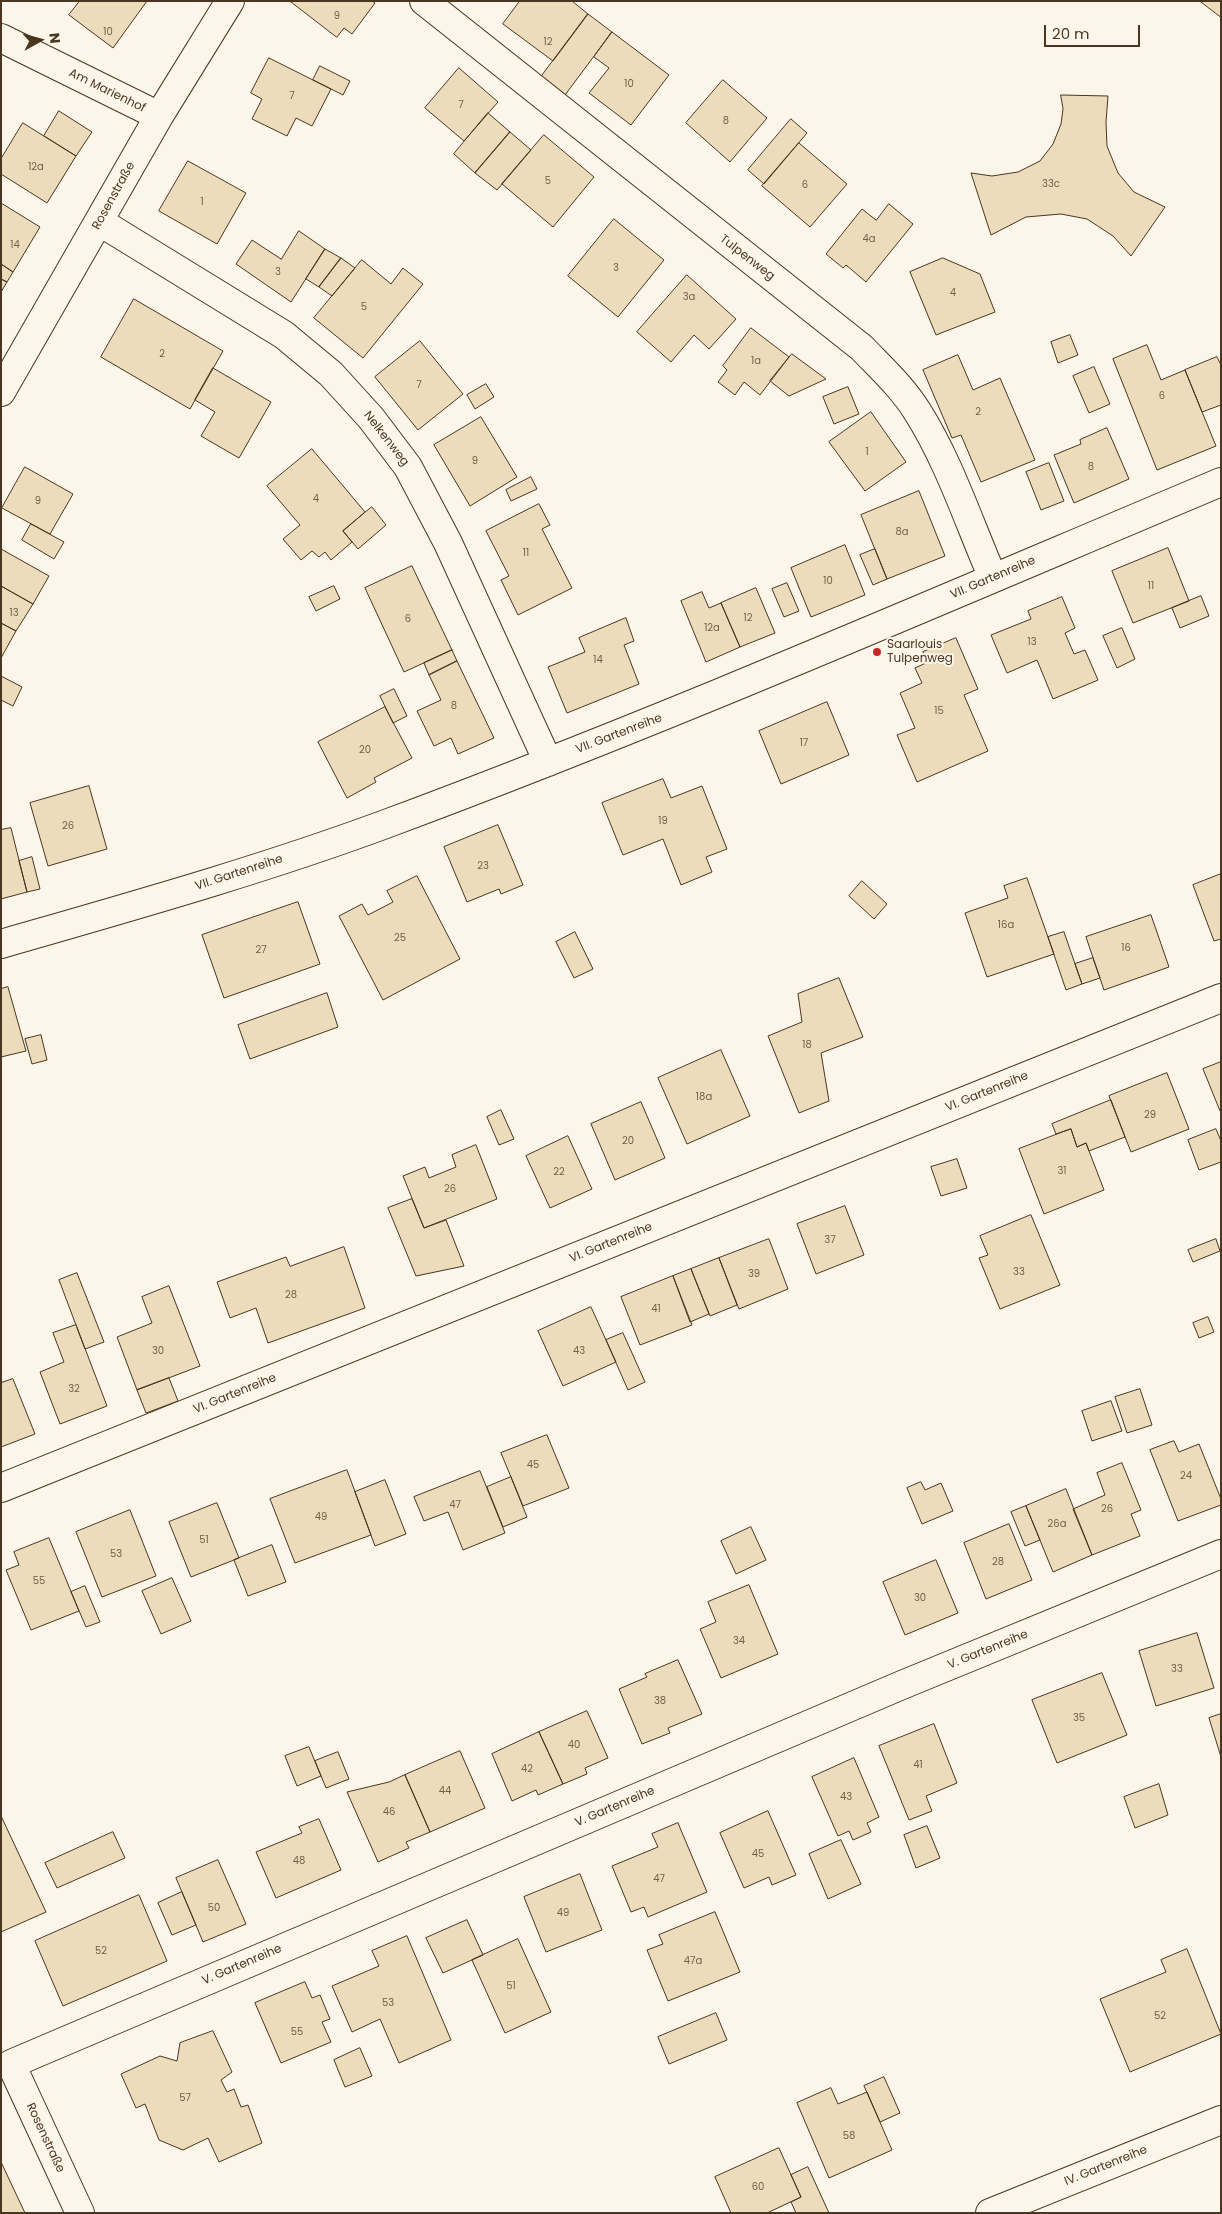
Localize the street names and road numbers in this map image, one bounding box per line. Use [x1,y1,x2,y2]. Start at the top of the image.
street label: Am Marienhof [66,66,148,116]
street label: Rosenstraße [89,160,139,232]
street label: Tulpenweg [717,232,777,284]
street label: Nelkenweg [360,409,412,469]
street label: VII. Gartenreihe [948,554,1038,602]
street label: VII. Gartenreihe [574,711,664,757]
street label: VII. Gartenreihe [193,852,285,894]
street label: VI. Gartenreihe [943,1069,1031,1115]
street label: VI. Gartenreihe [567,1220,655,1266]
street label: VI. Gartenreihe [191,1371,279,1417]
street label: V. Gartenreihe [946,1627,1030,1673]
street label: V. Gartenreihe [573,1784,657,1830]
street label: V. Gartenreihe [200,1942,284,1988]
street label: Rosenstraße [23,2101,67,2175]
street label: IV. Gartenreihe [1062,2143,1150,2189]

